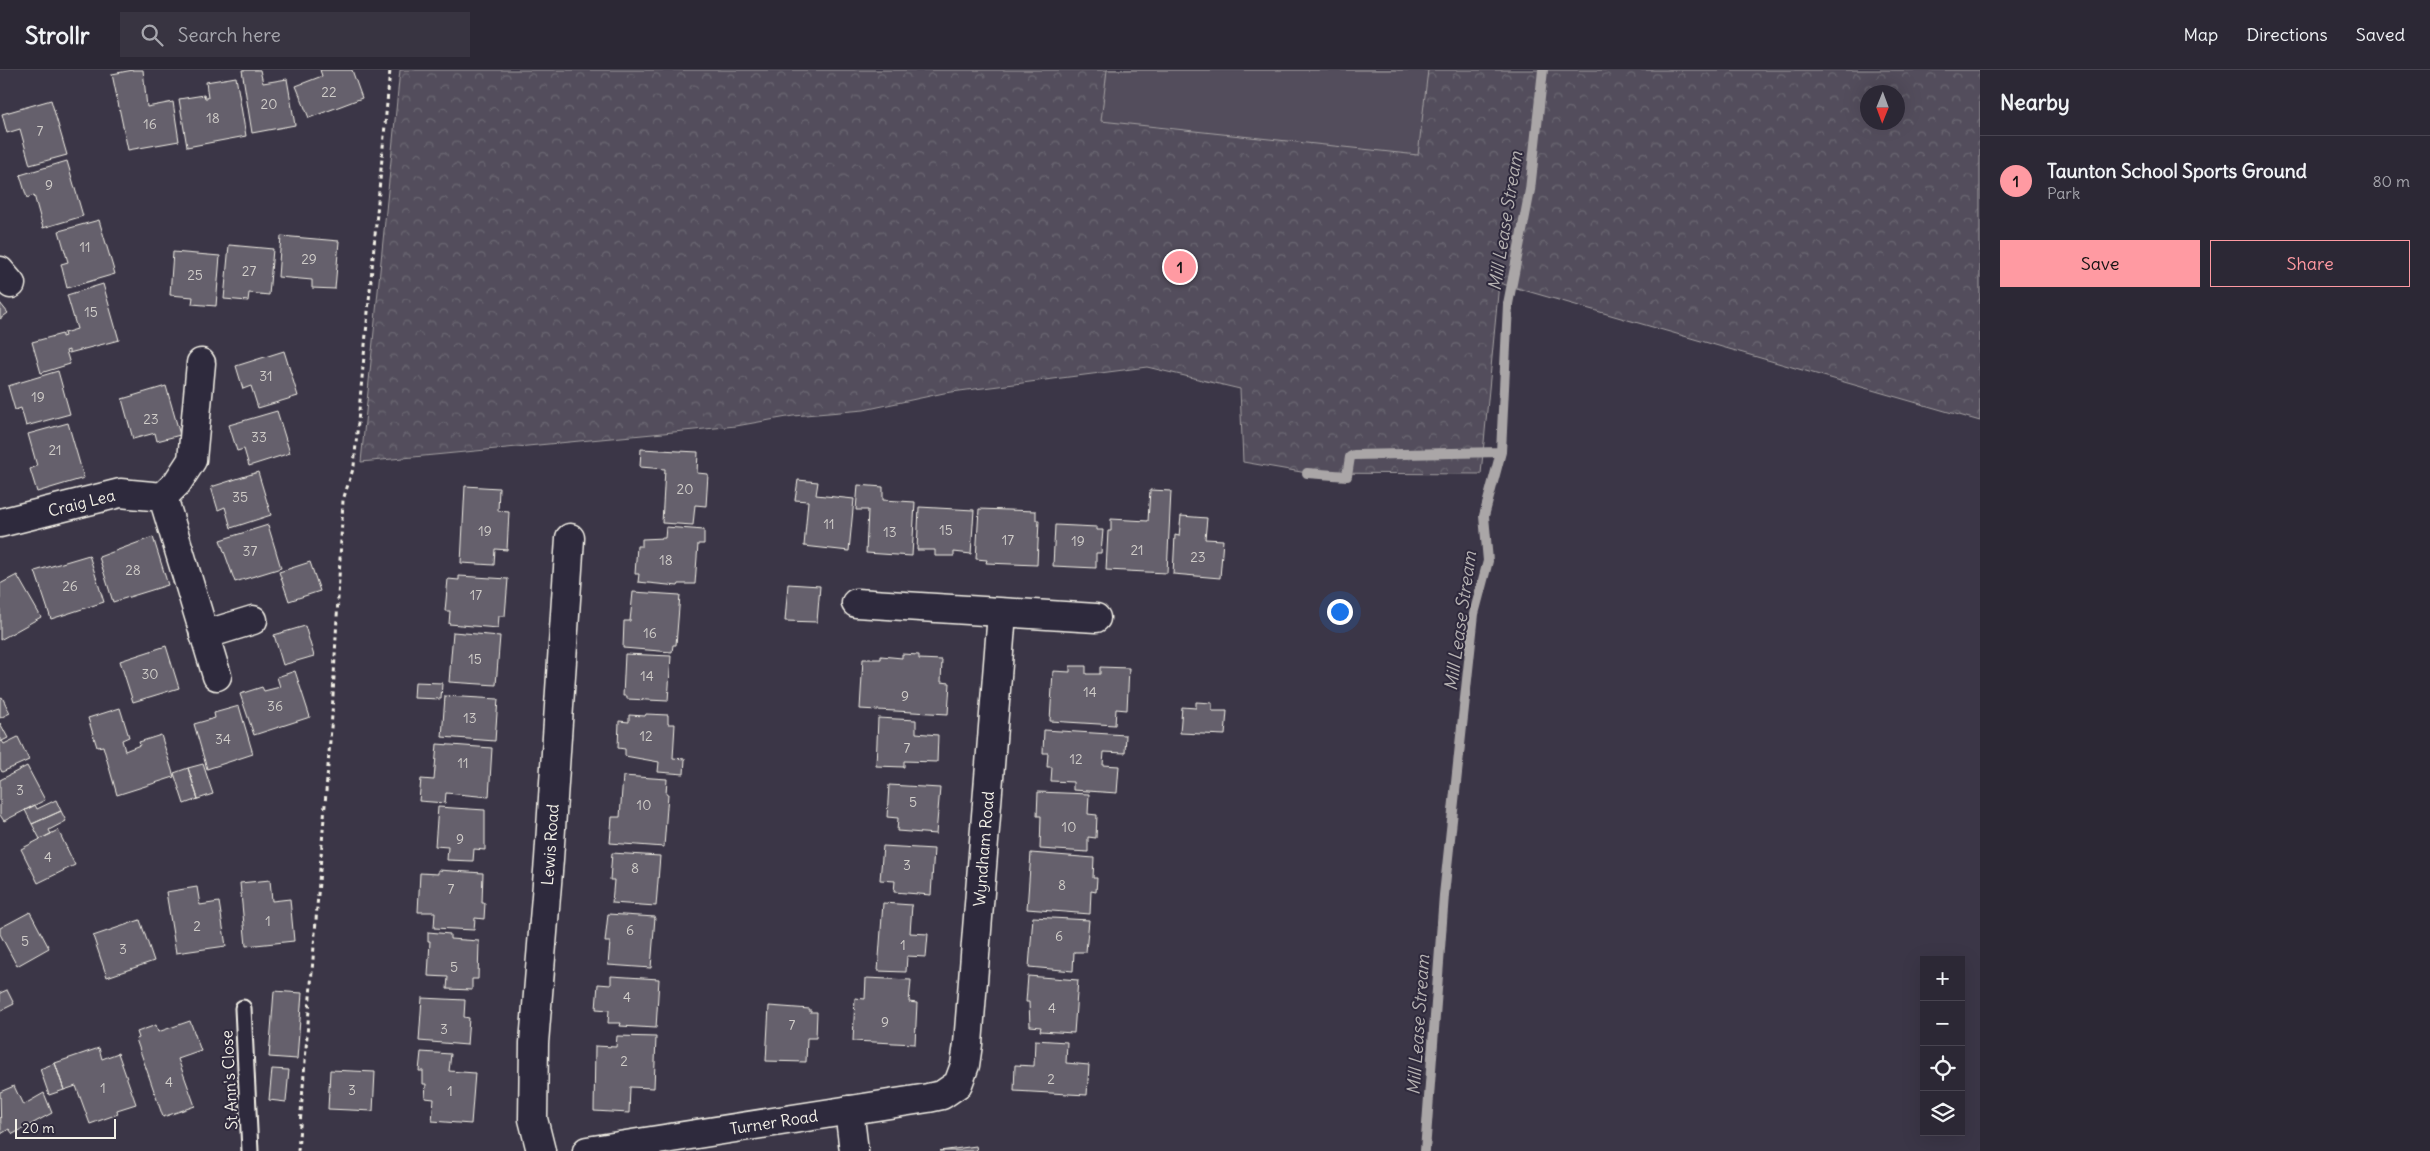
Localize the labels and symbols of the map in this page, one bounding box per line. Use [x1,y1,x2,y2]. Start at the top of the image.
house number: 22 [321,83,337,101]
north arrow [1860,85,1905,130]
house number: 20 [261,95,277,113]
house number: 18 [206,109,220,127]
house number: 16 [143,115,157,133]
house number: 7 [37,122,44,140]
water label: Mill Lease Stream [1483,149,1528,292]
house number: 9 [45,176,53,194]
house number: 11 [79,238,91,256]
pin: 1 [1164,248,1196,286]
house number: 29 [301,250,317,268]
house number: 27 [242,262,256,280]
house number: 25 [187,266,203,284]
house number: 15 [84,303,98,321]
house number: 31 [259,367,273,385]
house number: 19 [31,388,45,406]
house number: 23 [143,410,159,428]
house number: 33 [251,428,267,446]
house number: 21 [48,441,62,459]
house number: 20 [677,480,693,498]
street label: Craig Lea [46,485,117,521]
house number: 35 [232,488,248,506]
house number: 11 [823,515,835,533]
house number: 15 [939,521,953,539]
house number: 19 [478,522,492,540]
house number: 13 [883,523,897,541]
house number: 17 [1002,531,1014,549]
house number: 19 [1071,532,1085,550]
house number: 21 [1130,541,1144,559]
house number: 37 [243,542,258,560]
house number: 23 [1190,548,1206,566]
water label: Mill Lease Stream [1439,549,1481,692]
house number: 18 [659,551,673,569]
house number: 28 [125,561,141,579]
house number: 26 [62,577,78,595]
house number: 17 [470,586,482,604]
your location [1327,599,1353,625]
house number: 16 [643,624,657,642]
house number: 15 [468,650,482,668]
house number: 30 [141,665,159,683]
house number: 14 [640,667,654,685]
house number: 14 [1083,683,1097,701]
house number: 9 [901,687,909,705]
house number: 36 [267,697,283,715]
house number: 13 [463,709,477,727]
house number: 12 [639,727,653,745]
house number: 34 [215,730,231,748]
house number: 7 [904,739,911,757]
house number: 12 [1069,750,1083,768]
house number: 11 [457,754,469,772]
house number: 3 [16,781,24,799]
street label: Wyndham Road [969,790,998,907]
house number: 5 [909,793,917,811]
house number: 10 [637,796,651,814]
street label: Lewis Road [537,803,563,886]
house number: 10 [1062,818,1076,836]
house number: 9 [456,830,464,848]
house number: 4 [44,848,52,866]
house number: 3 [903,856,911,874]
house number: 8 [631,859,639,877]
house number: 8 [1058,876,1066,894]
house number: 7 [448,880,455,898]
house number: 1 [265,912,271,930]
house number: 2 [193,917,201,935]
house number: 6 [626,921,634,939]
house number: 6 [1055,927,1063,945]
house number: 5 [21,932,29,950]
house number: 1 [900,936,906,954]
house number: 3 [119,940,127,958]
water label: Mill Lease Stream [1402,953,1434,1096]
house number: 5 [450,958,458,976]
house number: 4 [623,988,631,1006]
house number: 4 [1048,999,1056,1017]
house number: 9 [881,1013,889,1031]
house number: 7 [789,1016,796,1034]
house number: 3 [440,1020,448,1038]
street label: St Ann's Close [216,1030,242,1130]
house number: 2 [620,1052,628,1070]
house number: 2 [1047,1070,1055,1088]
house number: 4 [165,1073,173,1091]
house number: 1 [100,1079,106,1097]
house number: 3 [348,1081,356,1099]
house number: 1 [447,1082,453,1100]
street label: Turner Road [728,1105,819,1139]
scale bar [15,1116,116,1139]

